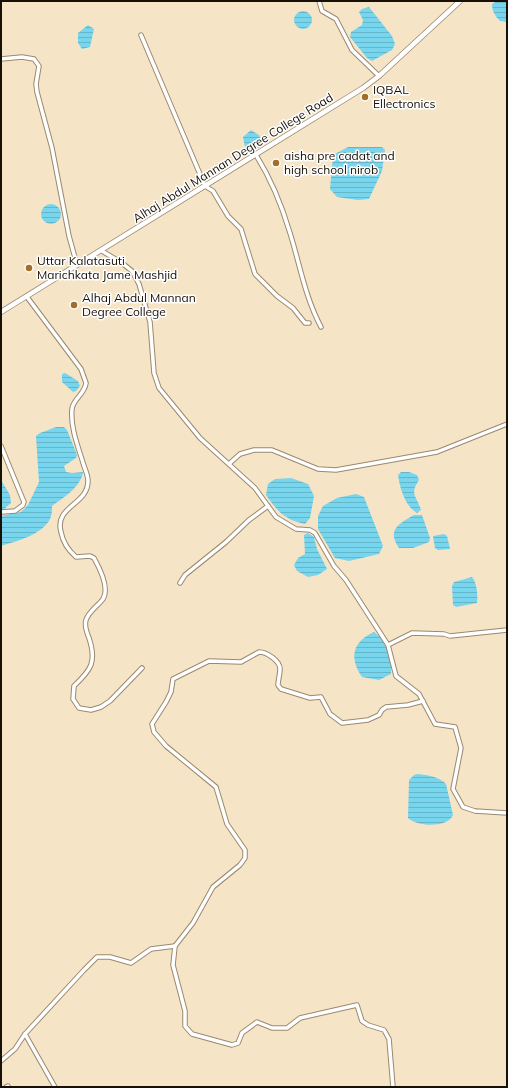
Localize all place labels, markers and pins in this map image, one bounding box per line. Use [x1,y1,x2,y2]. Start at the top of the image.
place label: IQBAL Ellectronics [373,82,435,111]
marker: IQBAL Ellectronics [360,92,370,102]
place label: aisha pre cadat and high school nirob [284,148,395,177]
marker: aisha pre cadat and high school nirob [271,158,281,168]
place label: Uttar Kalatasuti Marichkata Jame Mashjid [37,253,177,282]
marker: Uttar Kalatasuti Marichkata Jame Mashjid [24,263,34,273]
place label: Alhaj Abdul Mannan Degree College [82,290,196,319]
marker: Alhaj Abdul Mannan Degree College [69,300,79,310]

